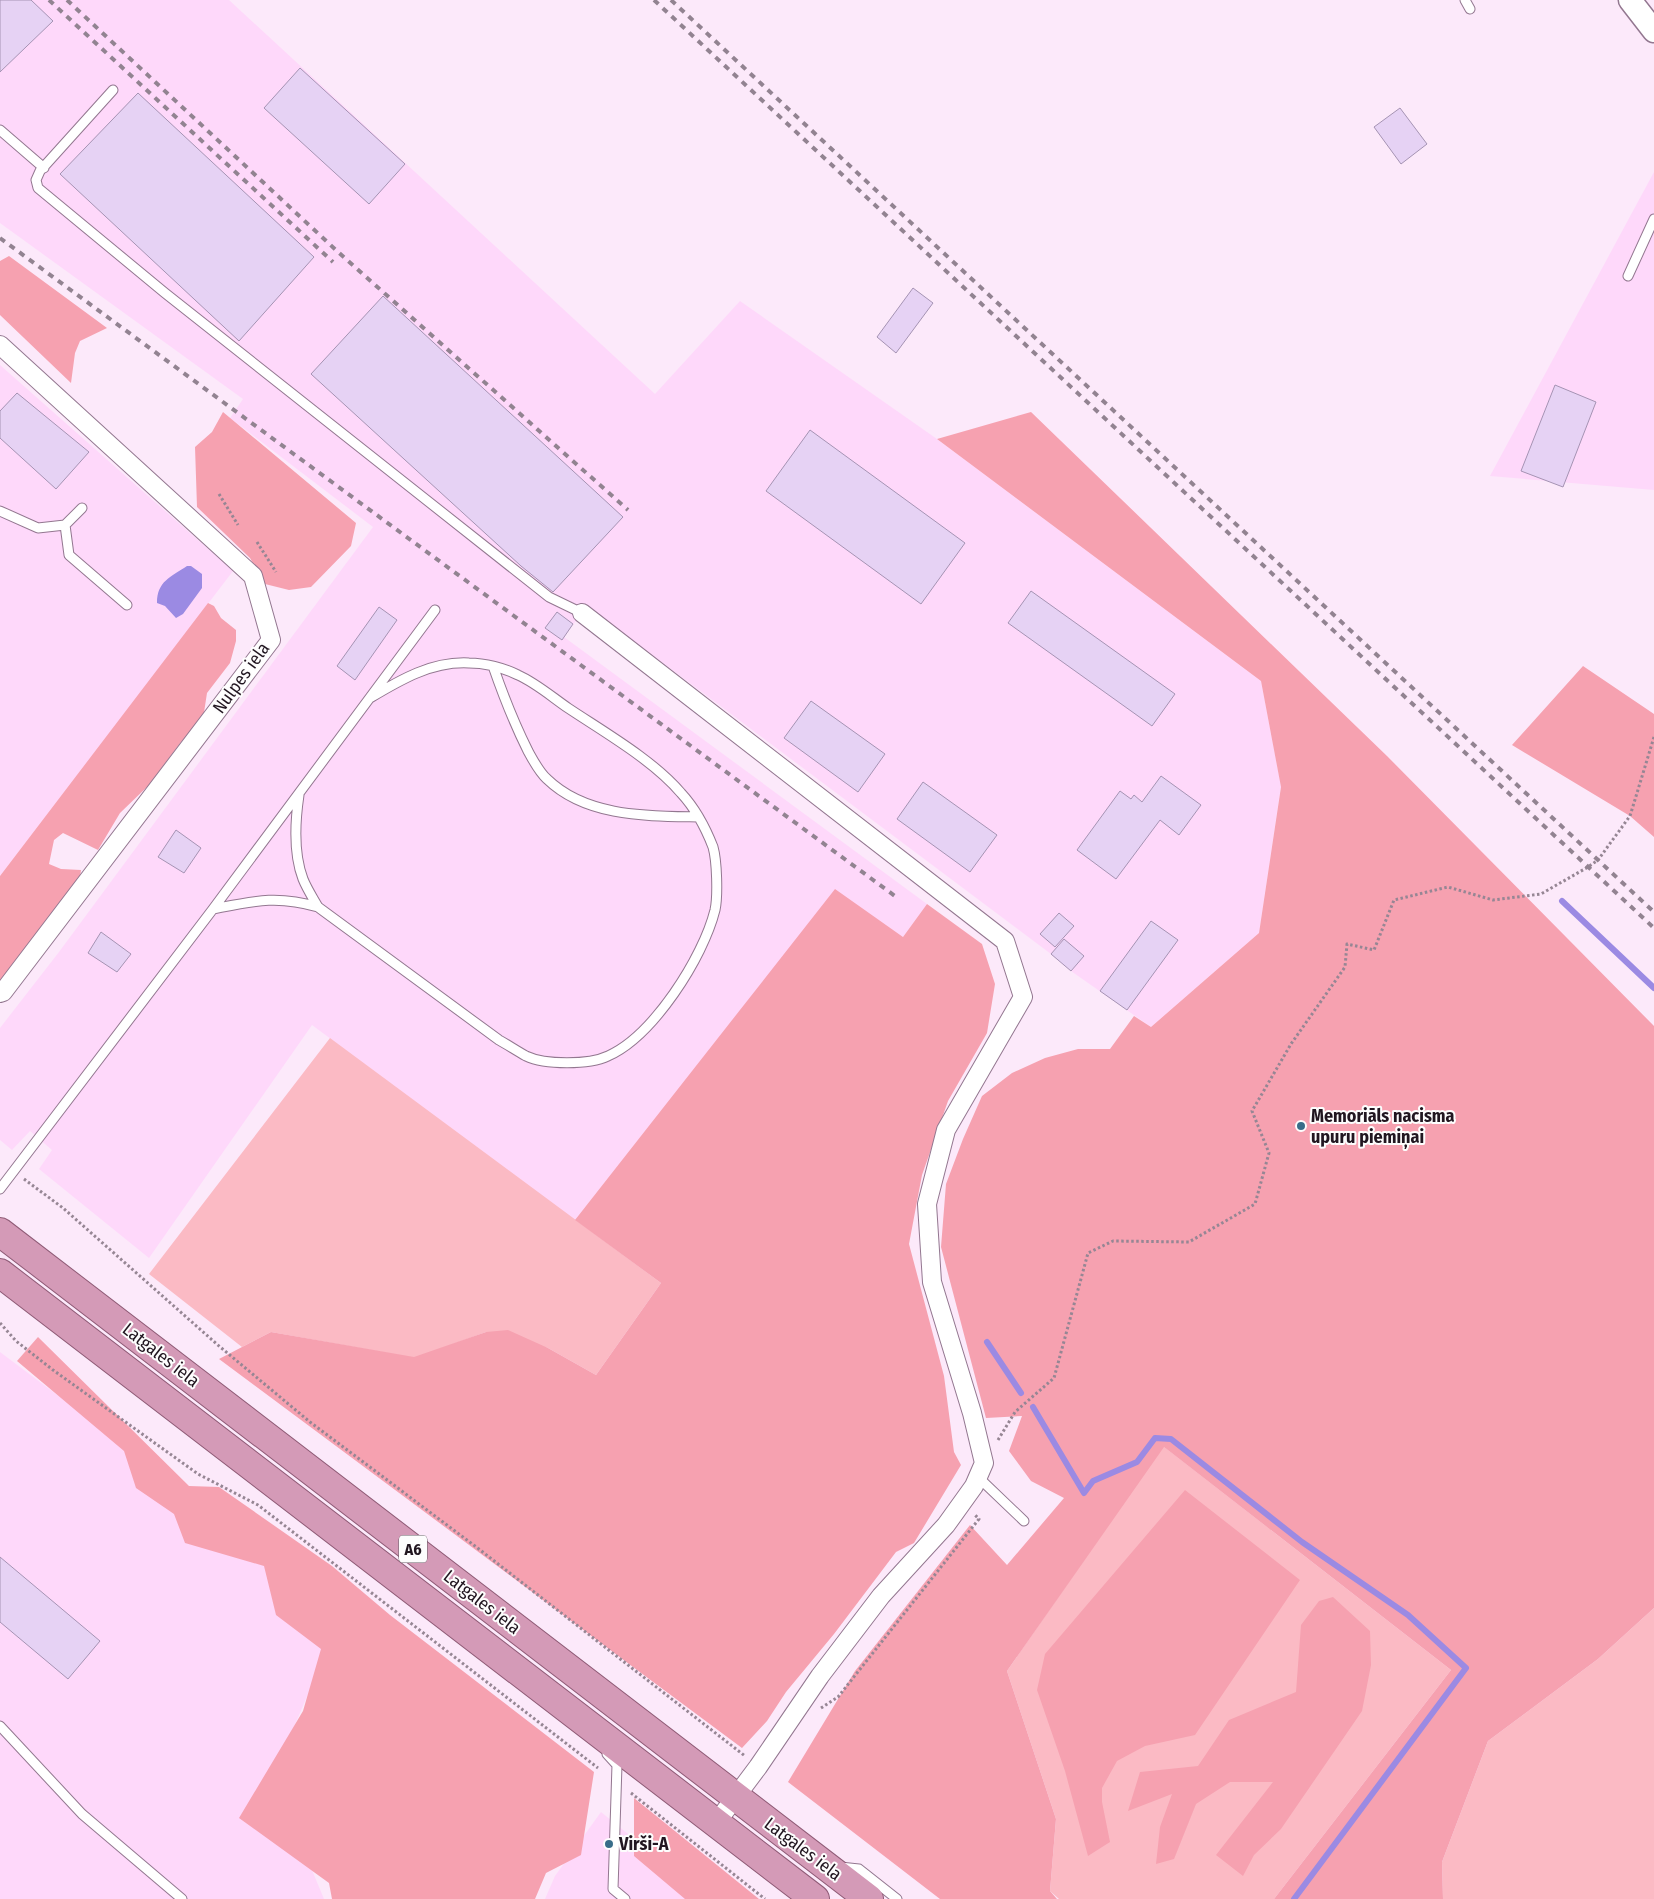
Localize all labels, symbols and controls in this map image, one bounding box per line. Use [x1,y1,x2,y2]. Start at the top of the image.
street label: Nulpes iela [208,638,274,718]
place label: Memoriāls nacisma upuru piemiņai [1311,1105,1454,1149]
marker: Memoriāls nacisma upuru piemiņai [1295,1120,1307,1132]
street label: Latgales iela [118,1318,204,1392]
road number: A6 [399,1536,427,1562]
street label: Latgales iela [439,1565,525,1639]
street label: Latgales iela [760,1813,846,1885]
place label: Virši-A [618,1833,669,1855]
marker: Virši-A [603,1838,615,1850]

